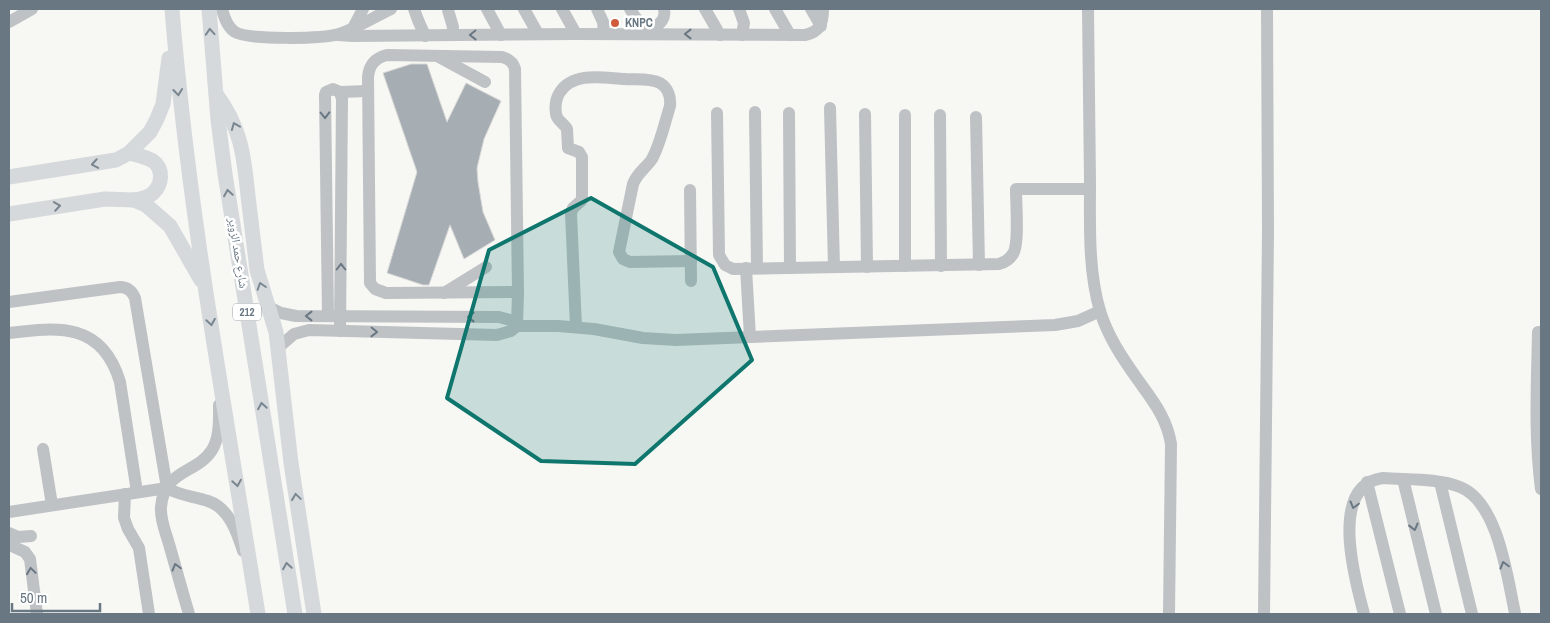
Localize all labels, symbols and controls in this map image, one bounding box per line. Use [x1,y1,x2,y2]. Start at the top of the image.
place label: KNPC [625,15,653,31]
marker: KNPC [609,17,621,29]
one-way arrow [205,27,216,35]
one-way arrow [683,29,691,39]
one-way arrow [468,30,476,40]
one-way arrow [173,89,184,97]
one-way arrow [320,112,330,120]
one-way arrow [231,122,241,131]
one-way arrow [91,158,100,168]
one-way arrow [224,189,234,198]
one-way arrow [52,201,61,211]
street label: شارع حمد الزوير [224,216,252,290]
one-way arrow [336,263,346,271]
one-way arrow [257,282,267,290]
road number: 212 [233,304,261,320]
one-way arrow [304,311,312,321]
one-way arrow [467,312,474,322]
one-way arrow [205,319,216,327]
one-way arrow [371,327,379,337]
one-way arrow [257,401,267,410]
one-way arrow [231,479,241,487]
one-way arrow [291,493,301,501]
one-way arrow [1349,500,1360,509]
one-way arrow [1409,522,1419,530]
one-way arrow [1499,561,1510,570]
one-way arrow [282,562,293,570]
one-way arrow [171,564,181,572]
one-way arrow [26,566,37,574]
scale bar [12,580,100,612]
text: 50 m [20,587,47,608]

